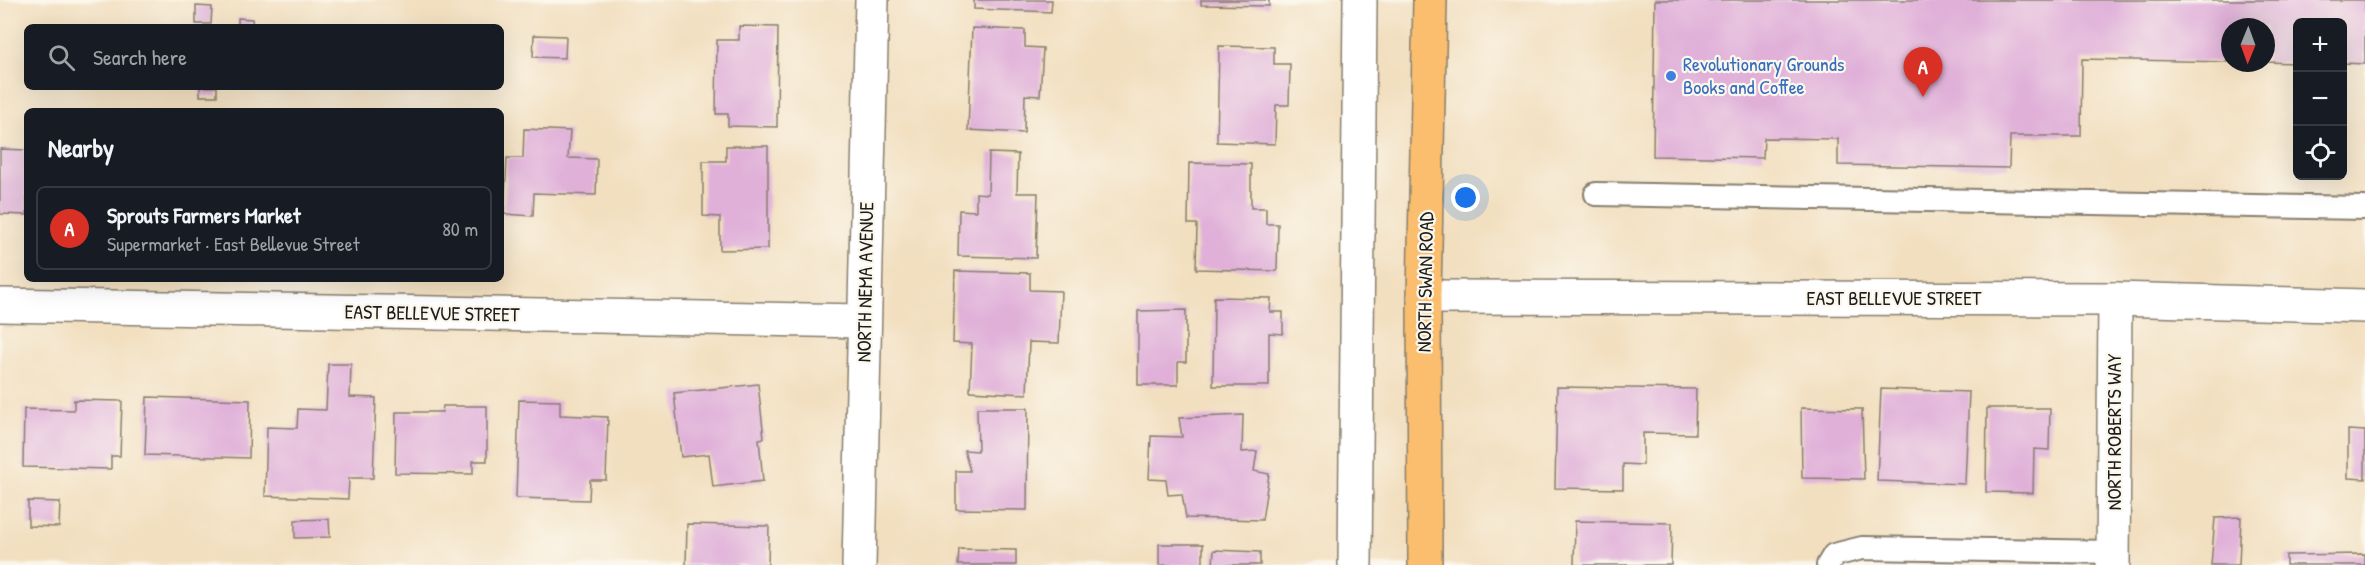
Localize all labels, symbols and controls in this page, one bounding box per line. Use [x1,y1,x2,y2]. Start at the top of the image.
north arrow [2221,18,2275,72]
map controls [2293,18,2347,180]
button: + [2293,18,2347,72]
search box [24,24,504,90]
icon: search [45,41,78,74]
text: Search here [93,42,187,72]
pin: A [1904,48,1942,97]
place label: Revolutionary Grounds Books and Coffee [1683,50,1845,100]
marker: Revolutionary Grounds Books and Coffee [1664,69,1678,83]
button: − [2293,72,2347,126]
button: locate [2293,126,2347,180]
text: Nearby [48,130,114,165]
your location [1451,183,1480,212]
text: Sprouts Farmers Market [107,200,300,230]
street label: NORTH NEMA AVENUE [850,202,879,362]
street label: NORTH SWAN ROAD [1410,211,1439,352]
text: A [65,215,74,242]
text: 80 m [442,215,478,242]
text: Supermarket · East Bellevue Street [107,230,360,257]
street label: EAST BELLEVUE STREET [1807,284,1982,311]
street label: EAST BELLEVUE STREET [344,297,520,328]
street label: NORTH ROBERTS WAY [2100,354,2127,510]

